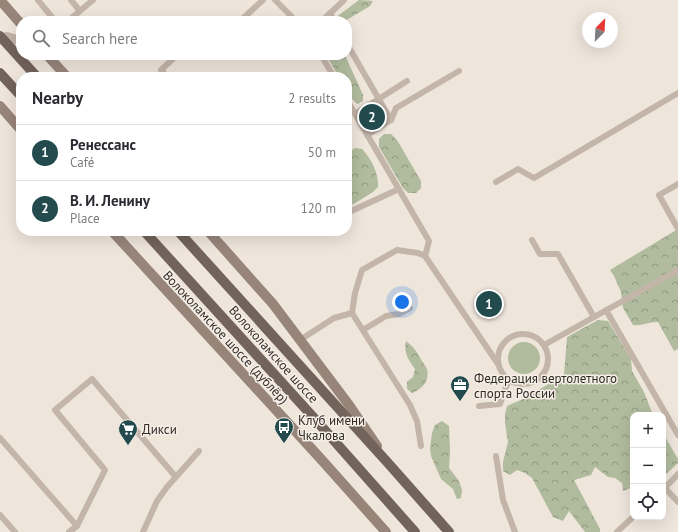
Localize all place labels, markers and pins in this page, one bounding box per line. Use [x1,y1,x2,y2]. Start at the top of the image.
pin: 2 [359,102,385,132]
pin: 1 [476,289,502,319]
place label: Федерация вертолетного спорта России [474,370,617,402]
office icon: Федерация вертолетного спорта России [449,374,471,402]
place label: Клуб имени Чкалова [298,412,365,444]
bus stop icon: Клуб имени Чкалова [273,416,295,444]
supermarket icon: Дикси [117,418,139,446]
place label: Дикси [142,421,177,438]

